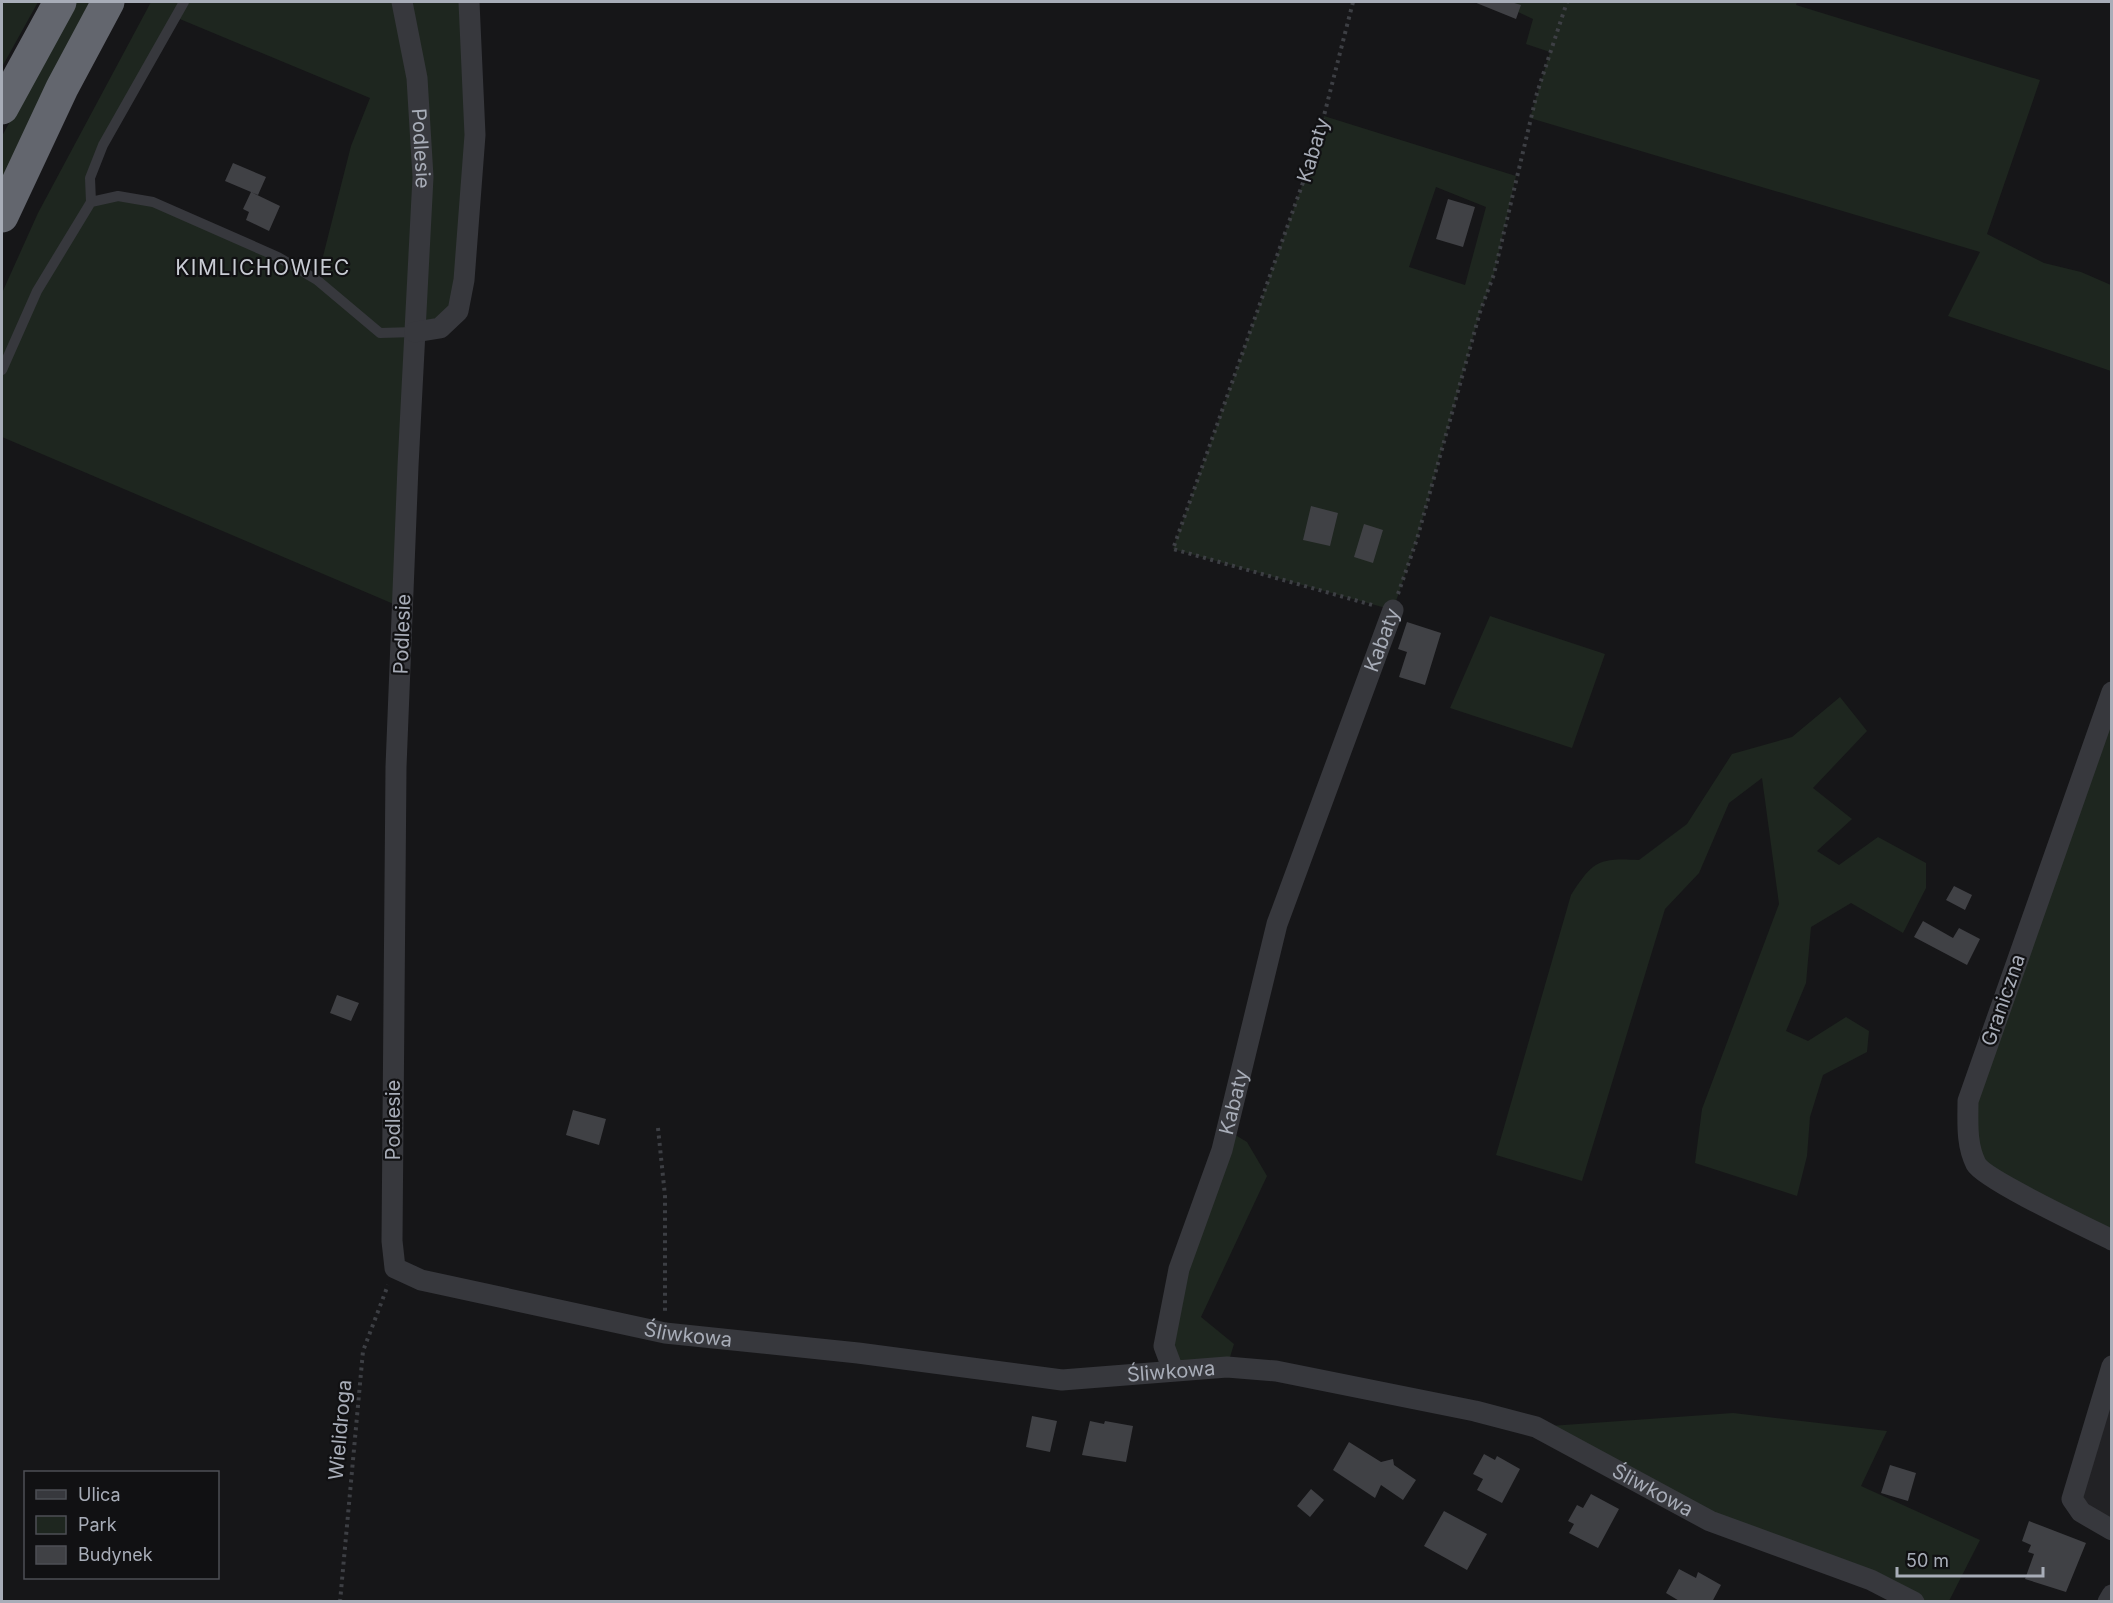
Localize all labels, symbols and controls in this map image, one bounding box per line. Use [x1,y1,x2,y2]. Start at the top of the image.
street label: Podlesie [407,107,435,189]
street label: Kabaty [1292,115,1334,185]
district label: KIMLICHOWIEC [175,255,351,280]
street label: Podlesie [389,593,415,675]
street label: Kabaty [1359,605,1405,675]
street label: Graniczna [1976,951,2030,1049]
street label: Kabaty [1214,1067,1253,1137]
street label: Podlesie [381,1080,405,1160]
street label: Śliwkowa [642,1316,733,1352]
street label: Śliwkowa [1126,1356,1216,1387]
street label: Wielidroga [324,1379,356,1481]
street label: Śliwkowa [1608,1458,1697,1522]
legend [24,1471,219,1579]
text: Ulica [78,1484,121,1505]
text: Park [78,1514,117,1535]
scale bar [1897,1540,2042,1578]
text: Budynek [78,1544,153,1565]
text: 50 m [1906,1550,1949,1571]

